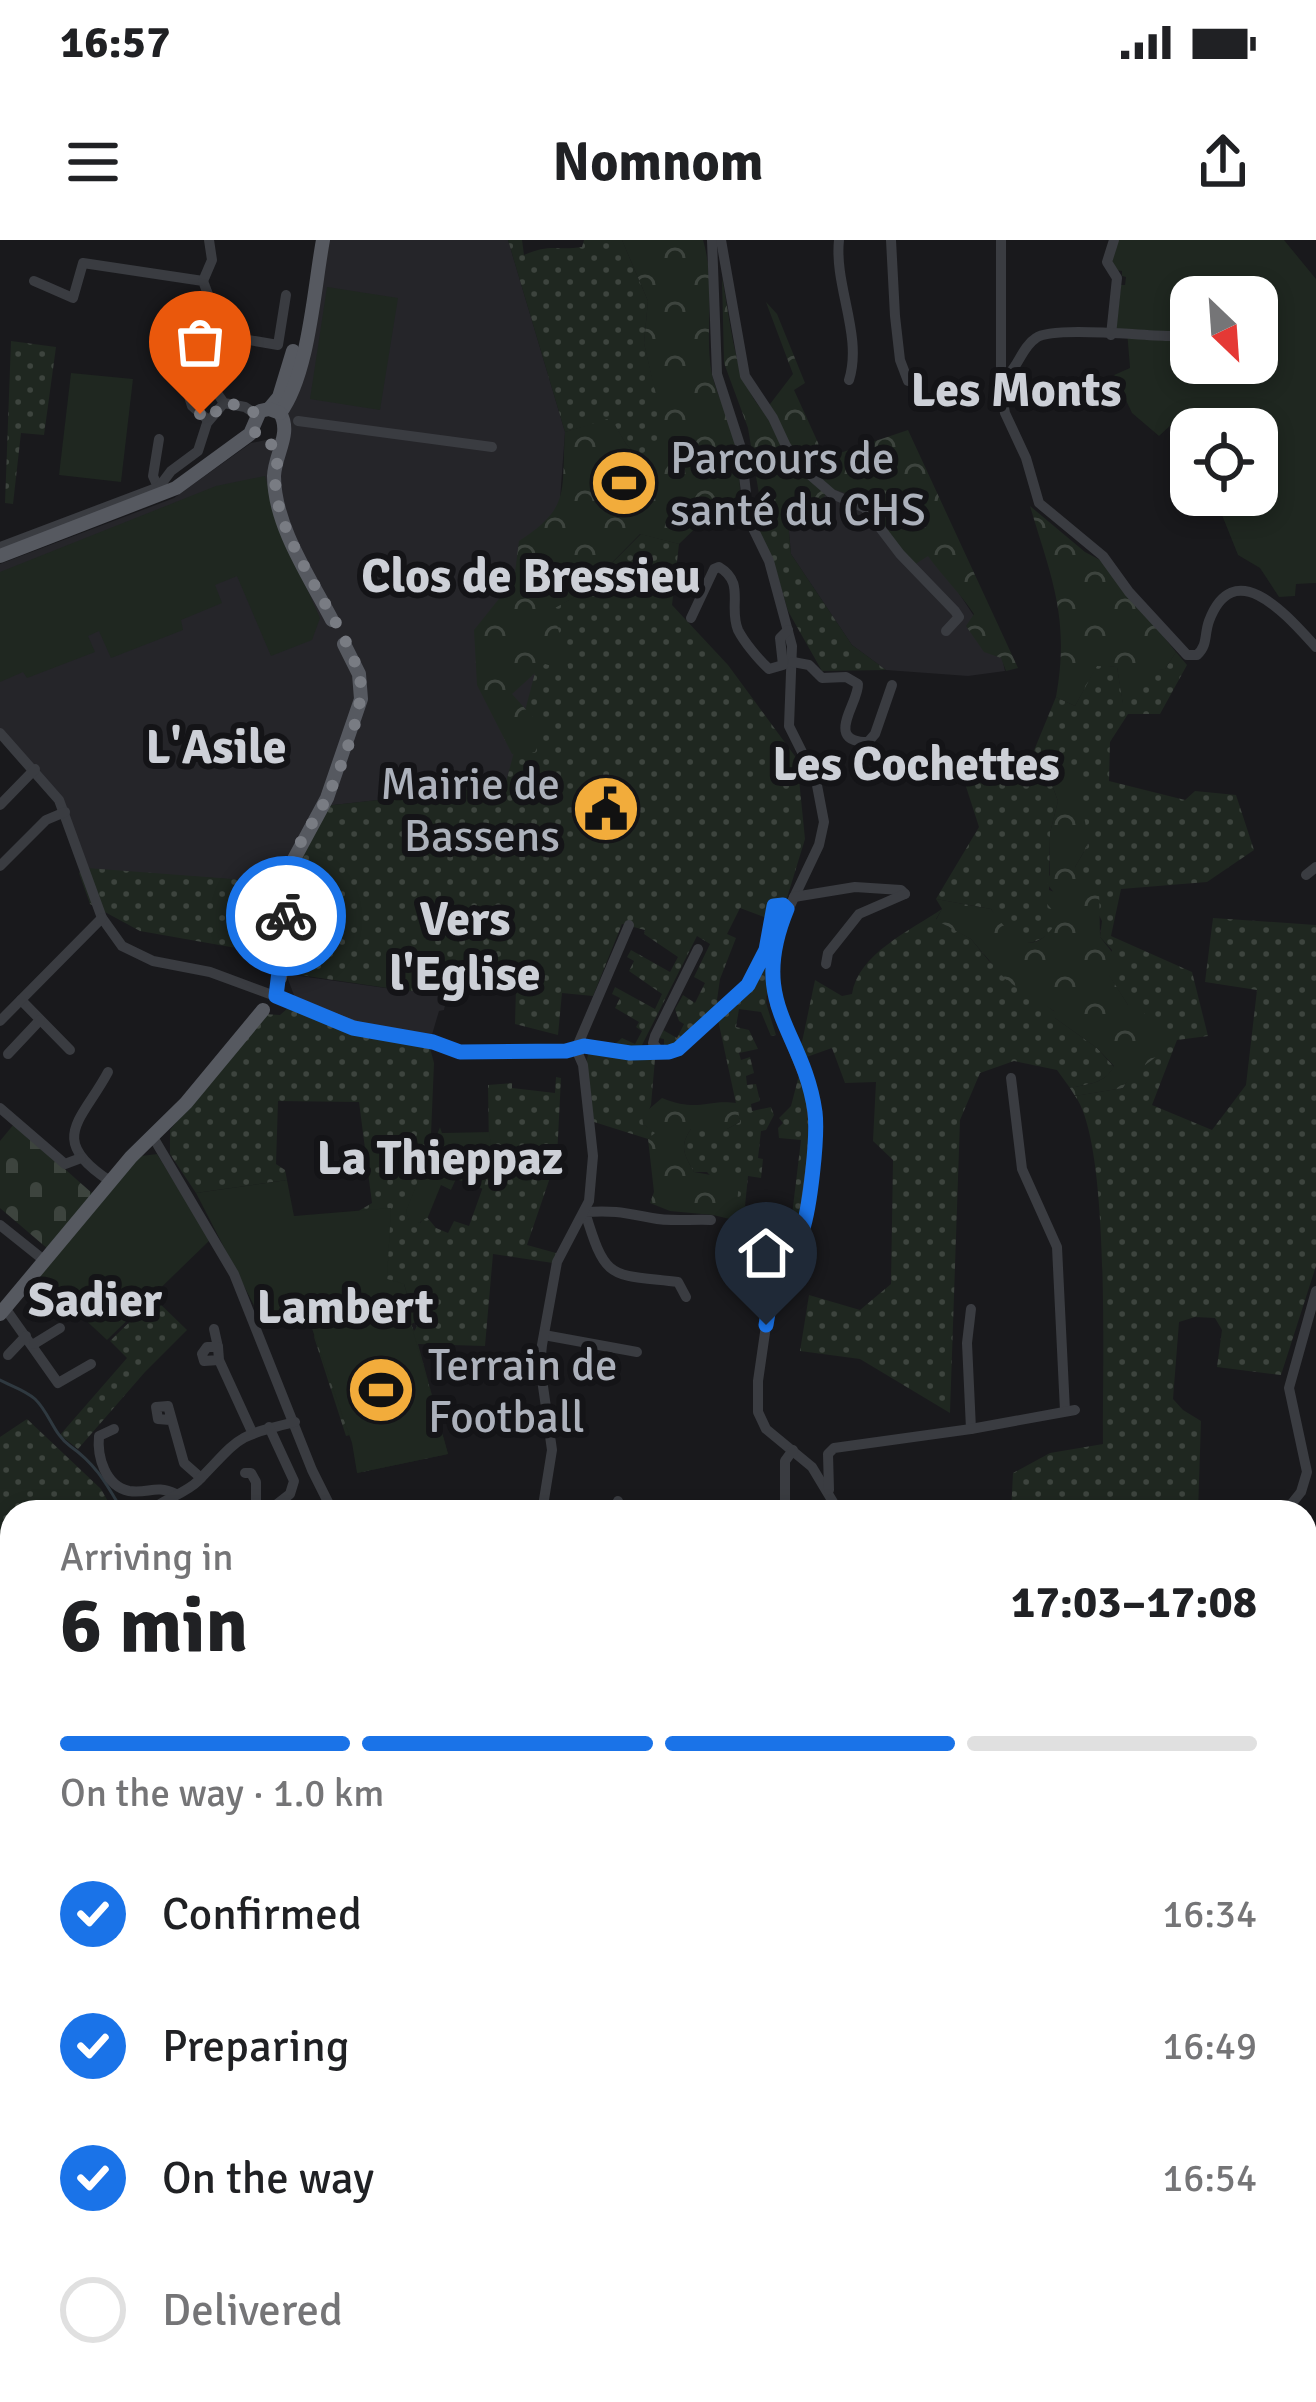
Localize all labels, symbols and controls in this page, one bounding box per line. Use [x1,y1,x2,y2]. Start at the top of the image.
text: 16:57 [60,15,170,70]
icon: menu [60,129,126,195]
text: Nomnom [553,129,763,196]
icon: share [1190,129,1256,195]
north arrow [1170,276,1278,384]
map controls [1170,276,1278,516]
pin [149,291,251,414]
icon: bag [167,309,233,375]
district label: Les Monts [911,361,1121,420]
button: locate [1170,408,1278,516]
place label: Parcours de santé du CHS [670,431,926,538]
sports icon: Parcours de santé du CHS [589,448,659,518]
district label: Clos de Bressieu [361,547,701,606]
district label: L'Asile [146,718,286,777]
district label: Les Cochettes [772,735,1060,794]
place label: Mairie de Bassens [380,757,560,864]
public building icon: Mairie de Bassens [571,774,641,844]
courier [226,856,346,976]
icon: bike [253,883,319,949]
district label: Vers l'Eglise [389,890,541,1004]
district label: La Thieppaz [317,1129,563,1188]
pin [715,1202,817,1325]
icon: home [733,1220,799,1286]
district label: Sadier [28,1271,163,1330]
district label: Lambert [257,1278,433,1337]
place label: Terrain de Football [428,1338,618,1445]
sports icon: Terrain de Football [346,1355,416,1425]
text: Arriving in [60,1533,234,1581]
text: 17:03–17:08 [1011,1575,1257,1630]
text: 6 min [60,1578,248,1674]
text: On the way · 1.0 km [60,1769,384,1817]
icon: check [60,1881,126,1947]
text: Confirmed [162,1887,362,1942]
text: 16:34 [1162,1890,1257,1938]
icon: check [60,2013,126,2079]
text: Preparing [162,2019,350,2074]
text: 16:49 [1162,2022,1257,2070]
icon: check [60,2145,126,2211]
text: On the way [162,2151,374,2206]
text: 16:54 [1162,2154,1257,2202]
text: Delivered [162,2283,343,2338]

